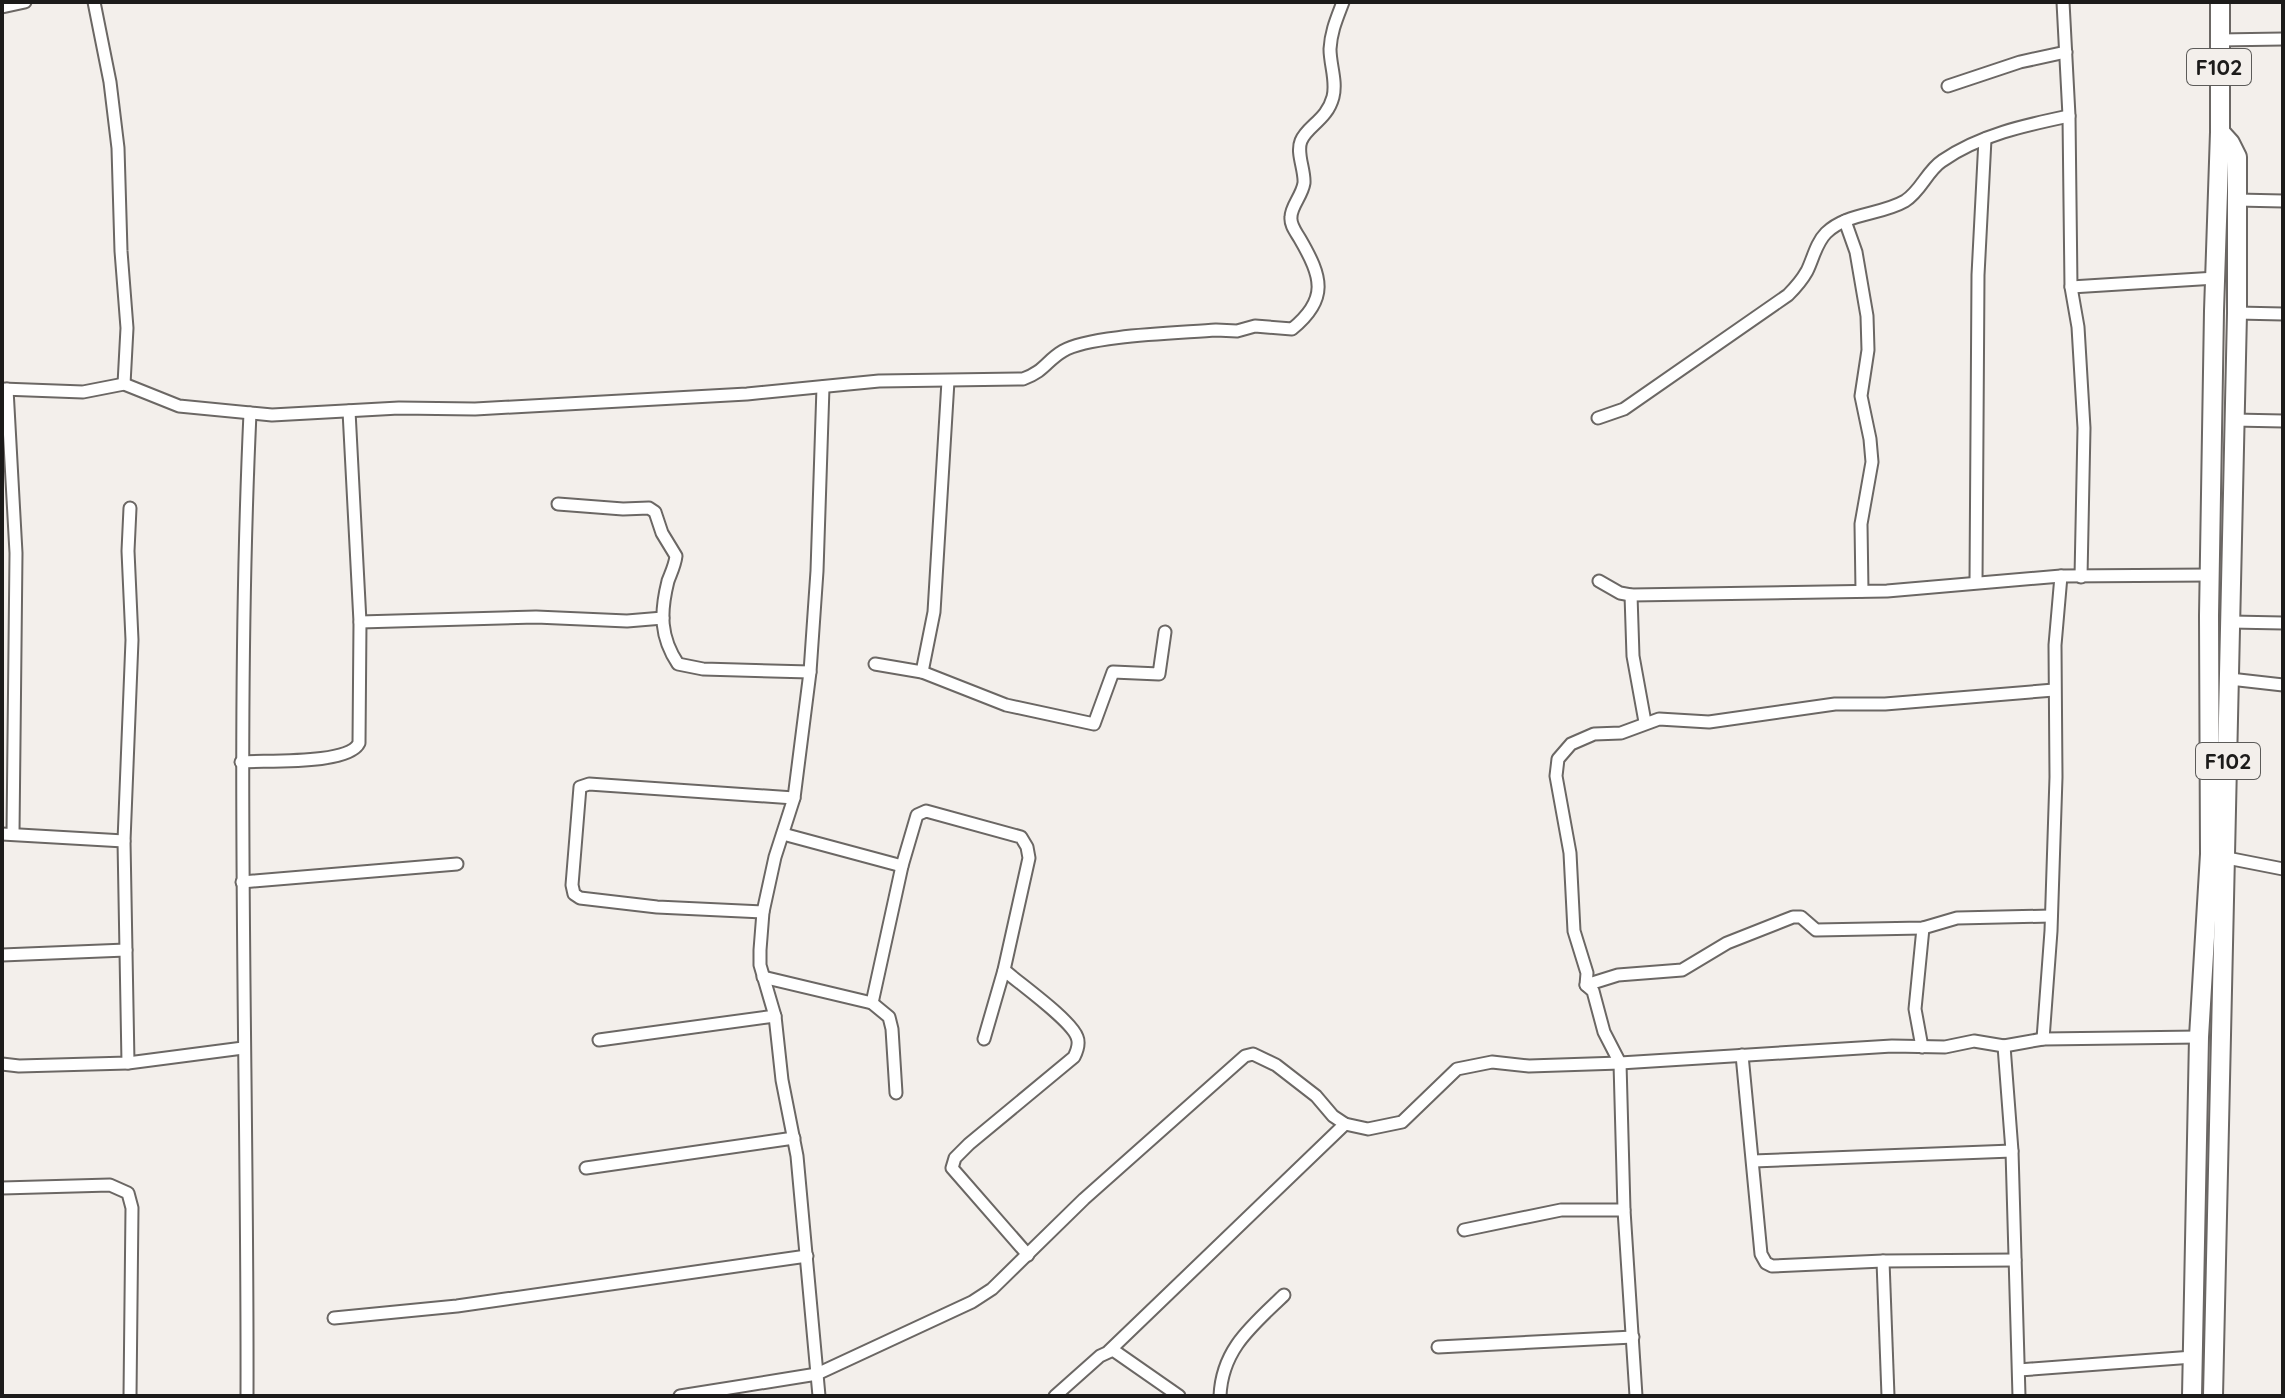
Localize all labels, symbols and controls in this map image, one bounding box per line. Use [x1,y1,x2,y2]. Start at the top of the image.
road number: F102 [2187,49,2251,85]
road number: F102 [2196,743,2260,779]

